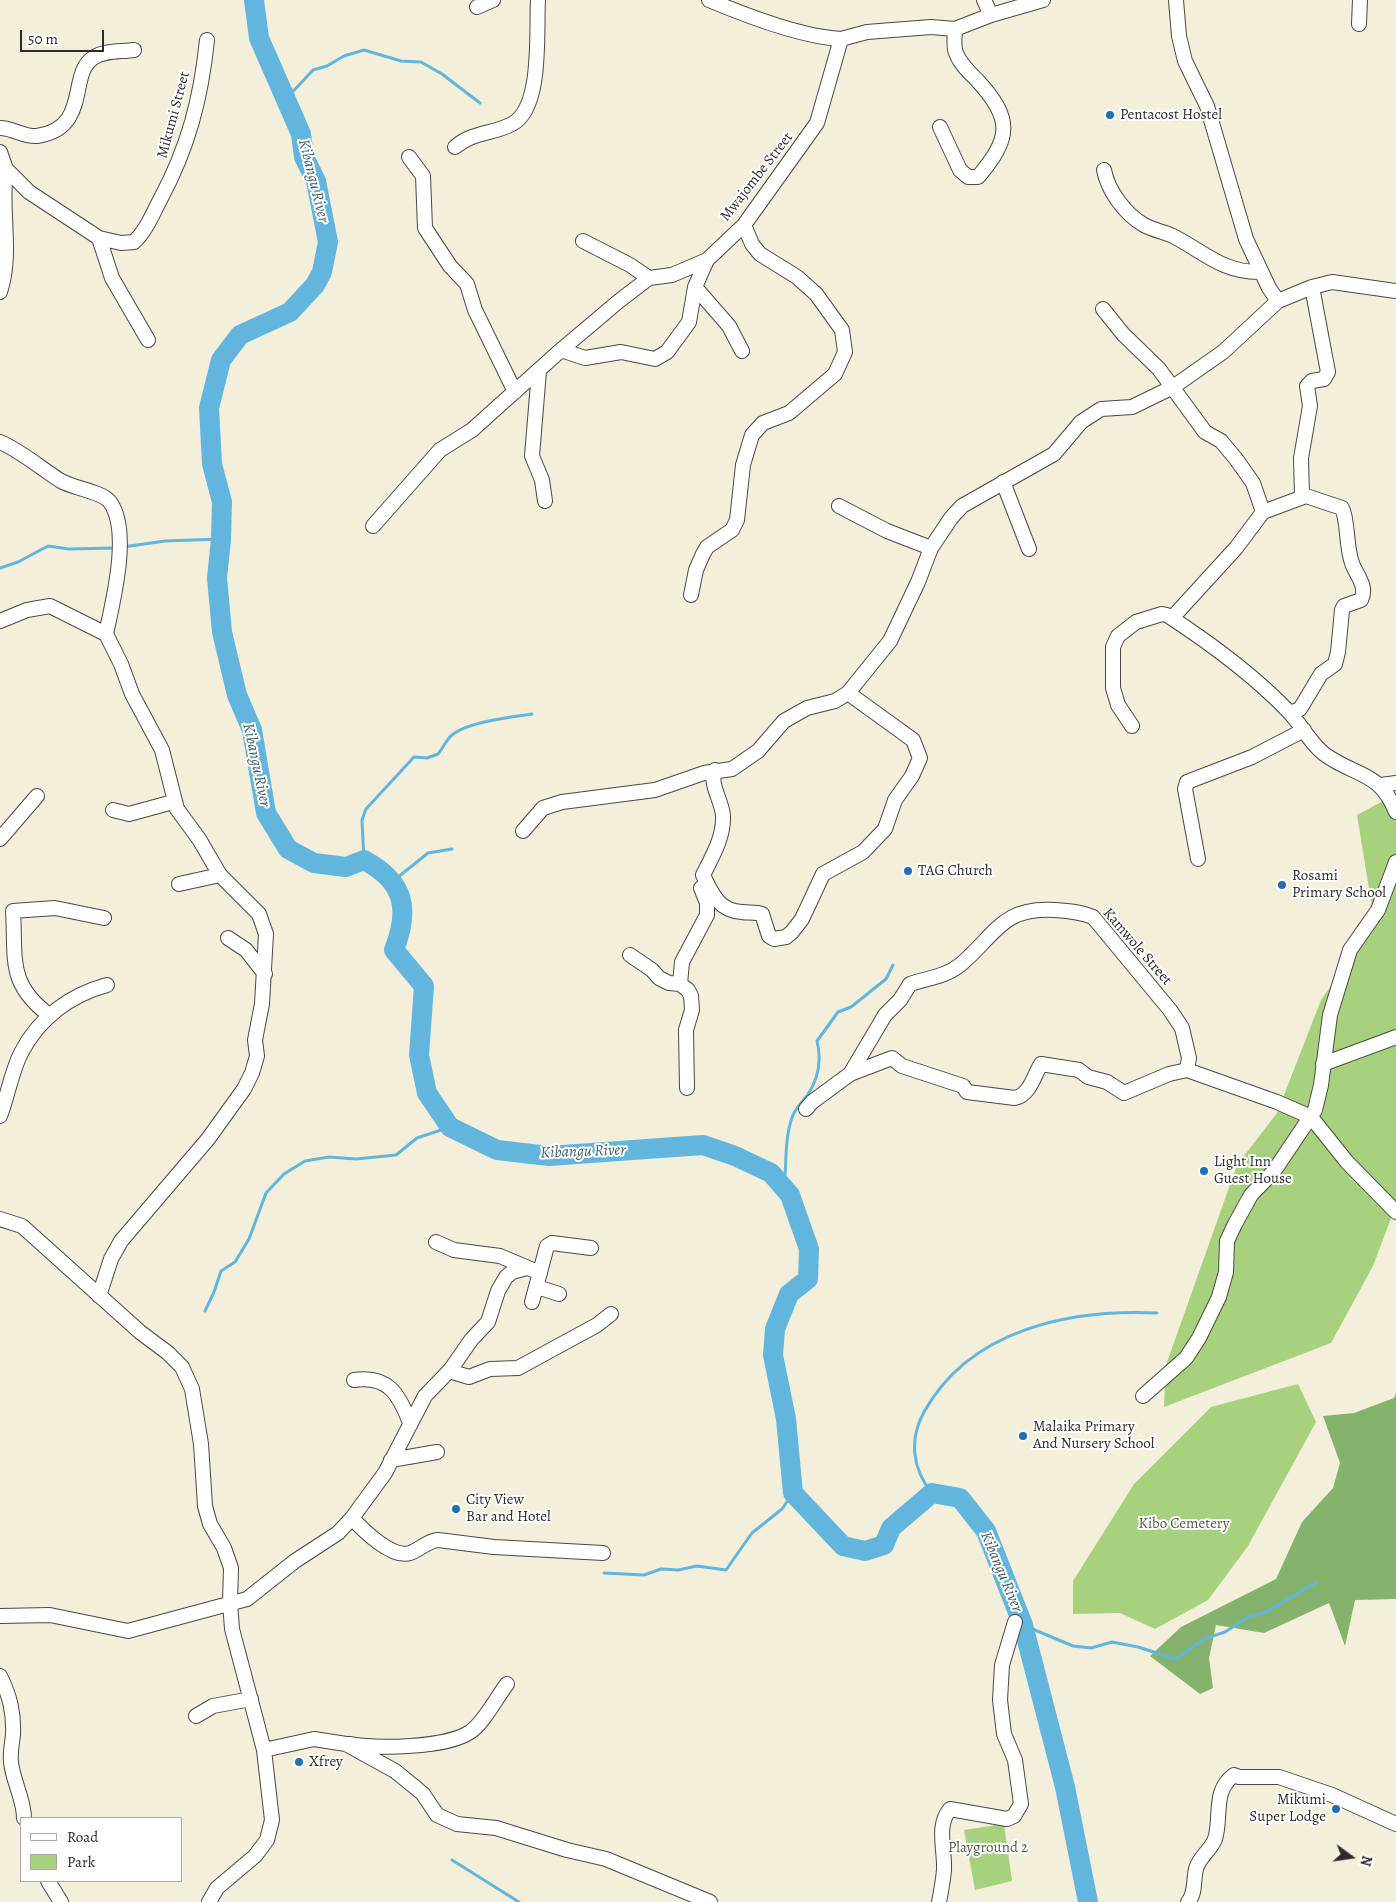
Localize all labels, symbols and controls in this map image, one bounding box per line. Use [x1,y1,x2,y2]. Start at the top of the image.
scale bar [22,20,106,52]
text: 50 m [28,29,58,49]
street label: Mikumi Street [154,70,194,160]
place label: Pentacost Hostel [1120,106,1222,124]
marker: Pentacost Hostel [1104,109,1116,121]
street label: Mwajombe Street [717,129,797,225]
water label: Kibangu River [293,137,333,225]
water label: Kibangu River [238,721,274,809]
place label: TAG Church [918,862,993,880]
marker: TAG Church [902,865,914,877]
place label: Rosami Primary School [1292,867,1386,902]
marker: Rosami Primary School [1276,879,1288,891]
street label: Kamwole Street [1099,905,1175,989]
water label: Kibangu River [540,1141,626,1163]
place label: Light Inn Guest House [1214,1153,1292,1188]
marker: Light Inn Guest House [1198,1165,1210,1177]
place label: Malaika Primary And Nursery School [1033,1418,1154,1453]
marker: Malaika Primary And Nursery School [1017,1430,1029,1442]
place label: City View Bar and Hotel [466,1491,551,1526]
marker: City View Bar and Hotel [450,1503,462,1515]
park label: Kibo Cemetery [1138,1515,1230,1533]
water label: Kibangu River [976,1529,1026,1615]
place label: Xfrey [309,1753,343,1771]
marker: Xfrey [293,1756,305,1768]
place label: Mikumi Super Lodge [1249,1791,1326,1826]
marker: Mikumi Super Lodge [1330,1803,1342,1815]
legend [20,1817,182,1882]
text: Road [67,1827,98,1847]
north arrow [1326,1832,1376,1882]
park label: Playground 2 [948,1839,1028,1857]
text: Park [67,1852,95,1872]
text: N [1356,1853,1376,1868]

